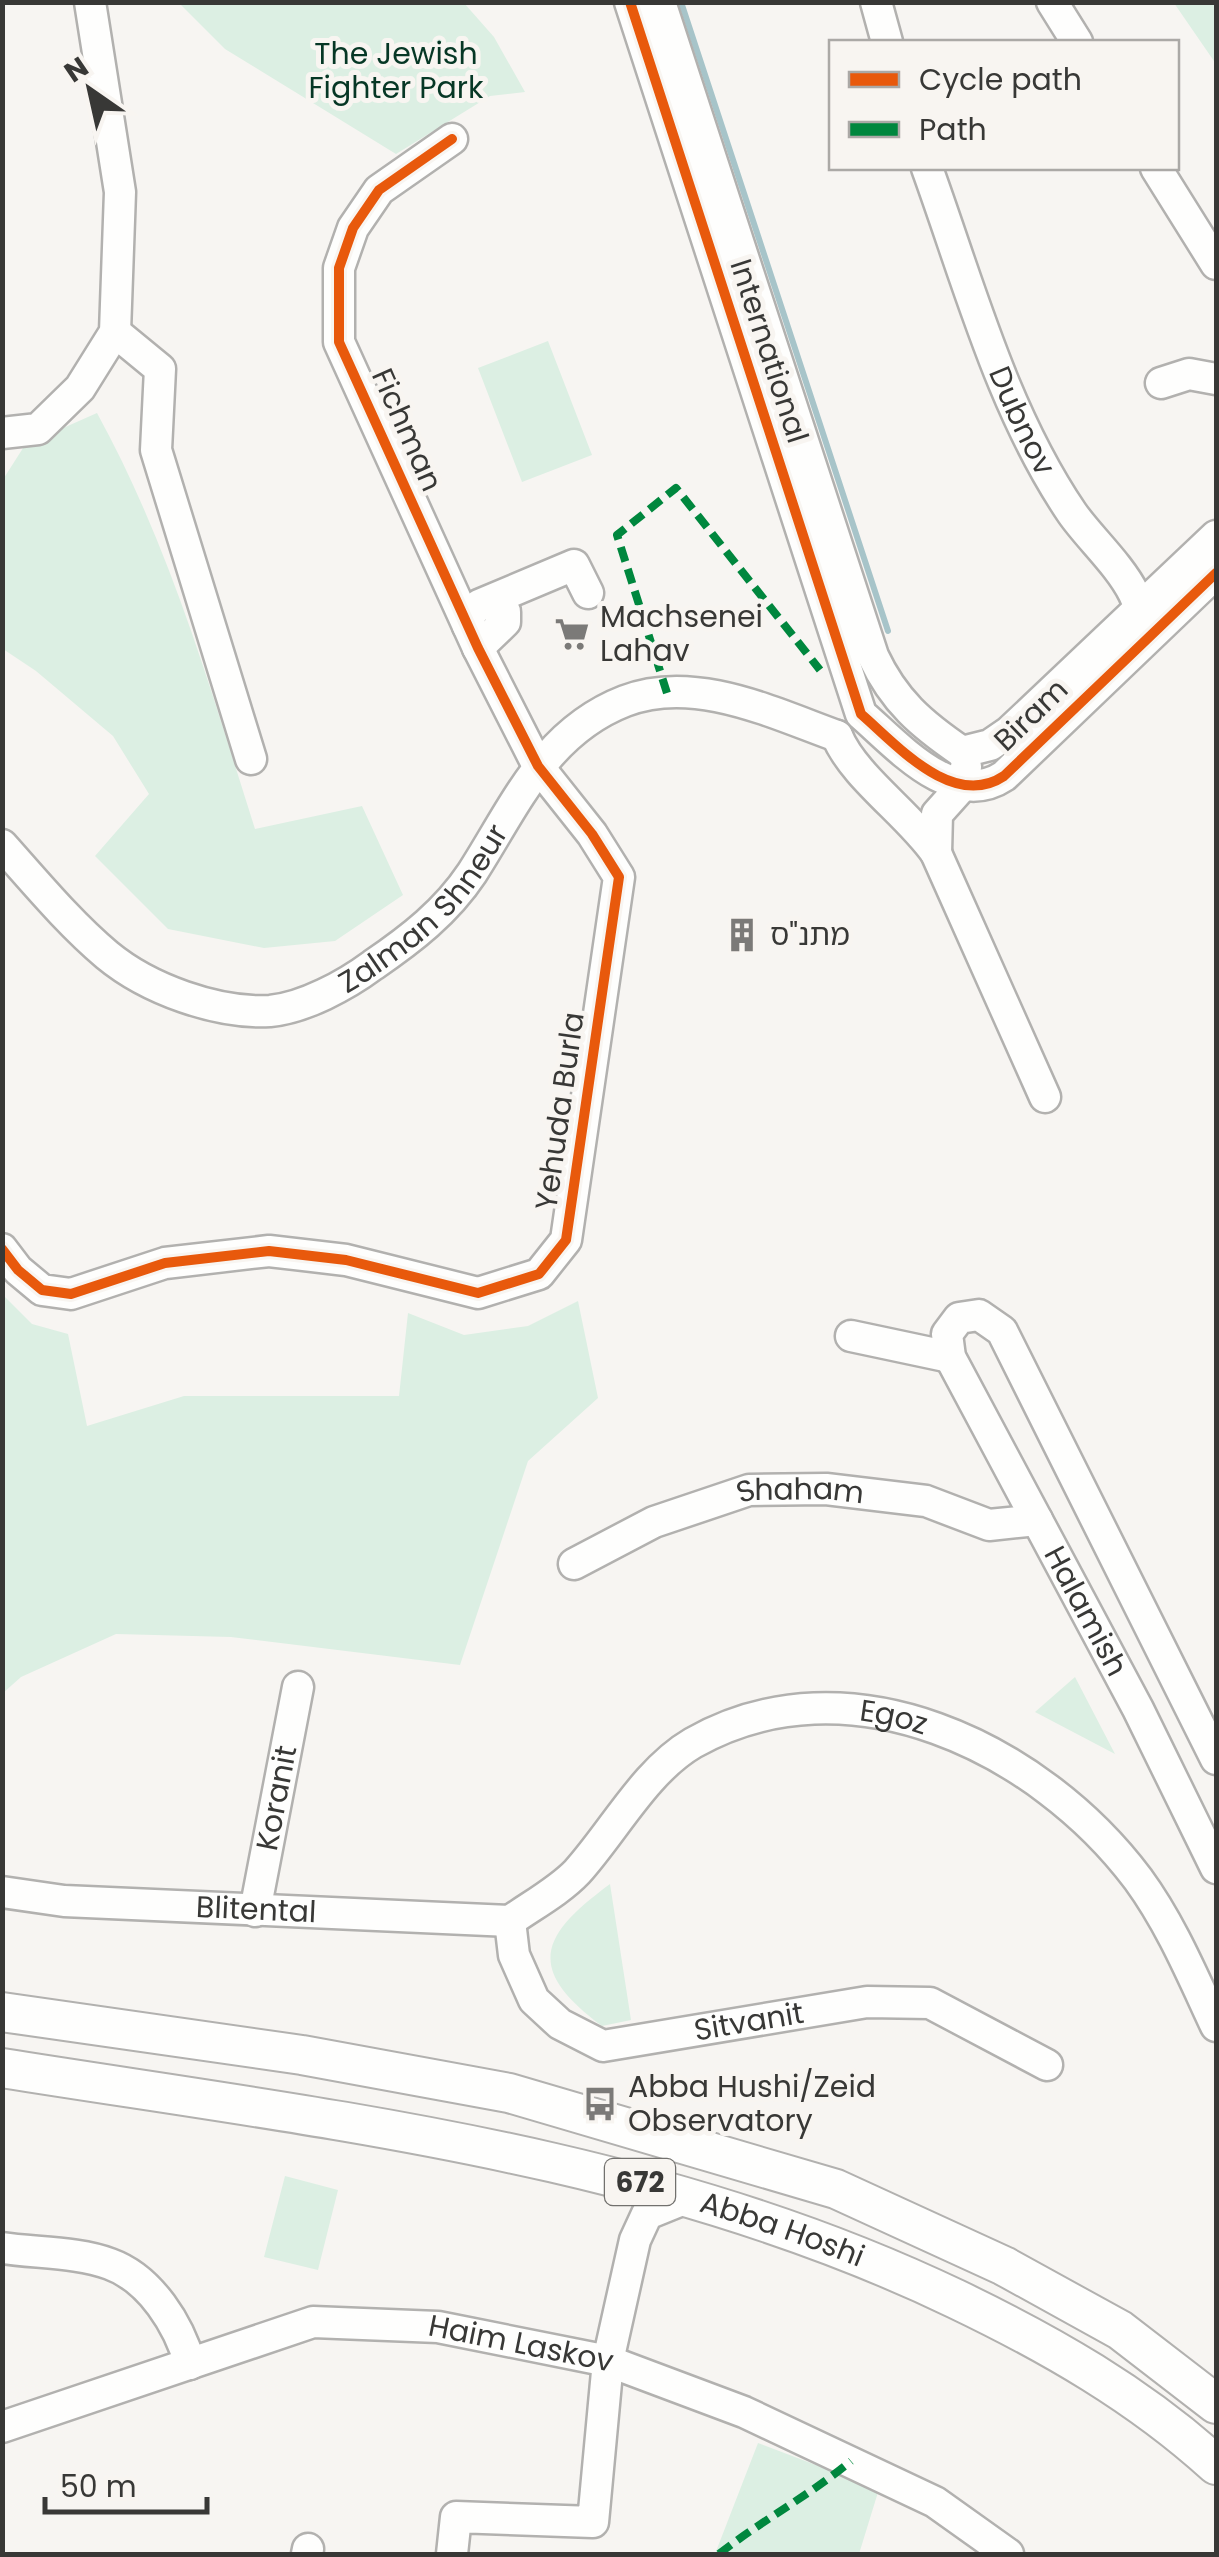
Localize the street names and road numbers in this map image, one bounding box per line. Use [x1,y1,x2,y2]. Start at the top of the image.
street label: International [719,253,819,448]
street label: Dubnov [978,360,1066,483]
street label: Fichman [361,362,454,498]
street label: Biram [984,669,1077,761]
street label: Zalman Shneur [330,816,518,1003]
street label: Yehuda Burla [524,1009,595,1213]
street label: Shaham [730,1467,866,1514]
street label: Halamish [1034,1538,1139,1684]
street label: Egoz [857,1688,933,1745]
street label: Koranit [245,1742,307,1854]
street label: Blitental [195,1885,317,1933]
street label: Sitvanit [691,1991,807,2051]
road number: 672 [605,2159,675,2205]
street label: Abba Hoshi [695,2181,871,2277]
street label: Haim Laskov [425,2304,618,2383]

